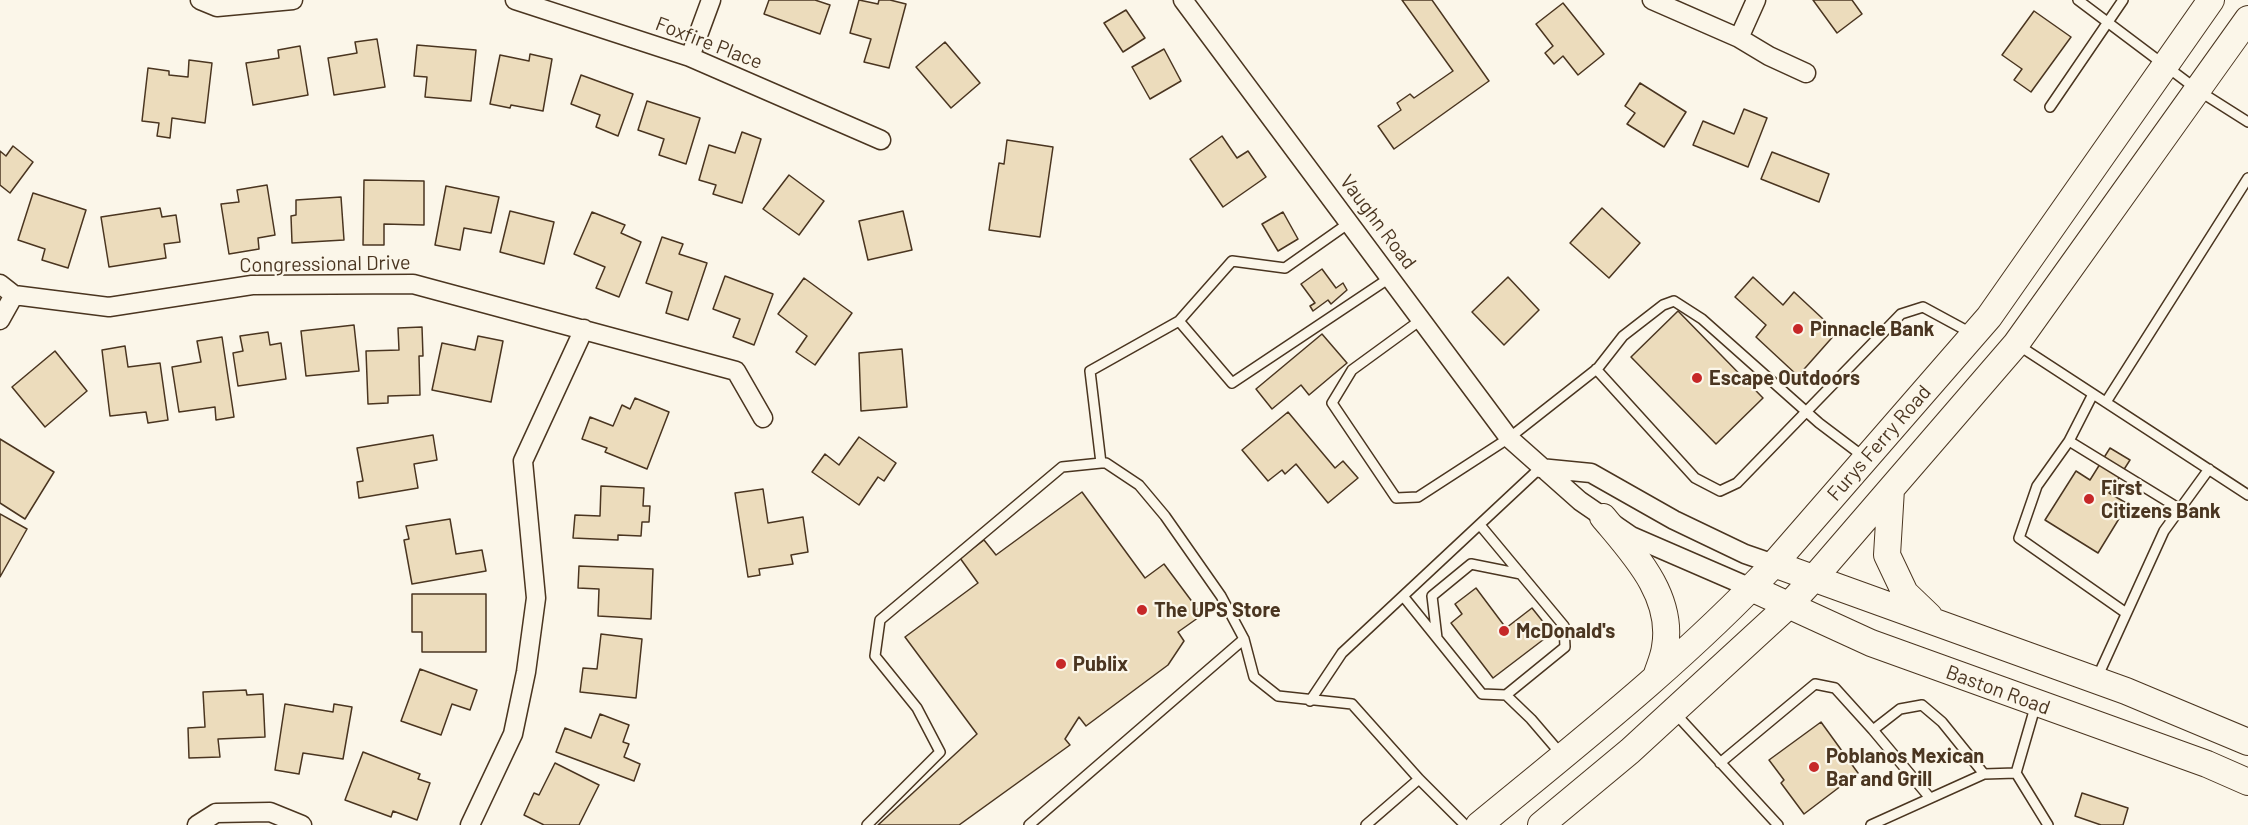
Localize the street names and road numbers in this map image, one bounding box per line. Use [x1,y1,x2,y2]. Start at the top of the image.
street label: Foxfire Place [652,12,766,74]
street label: Vaughn Road [1335,170,1421,274]
street label: Congressional Drive [239,251,411,277]
street label: Furys Ferry Road [1822,380,1936,506]
street label: Baston Road [1943,660,2053,720]

